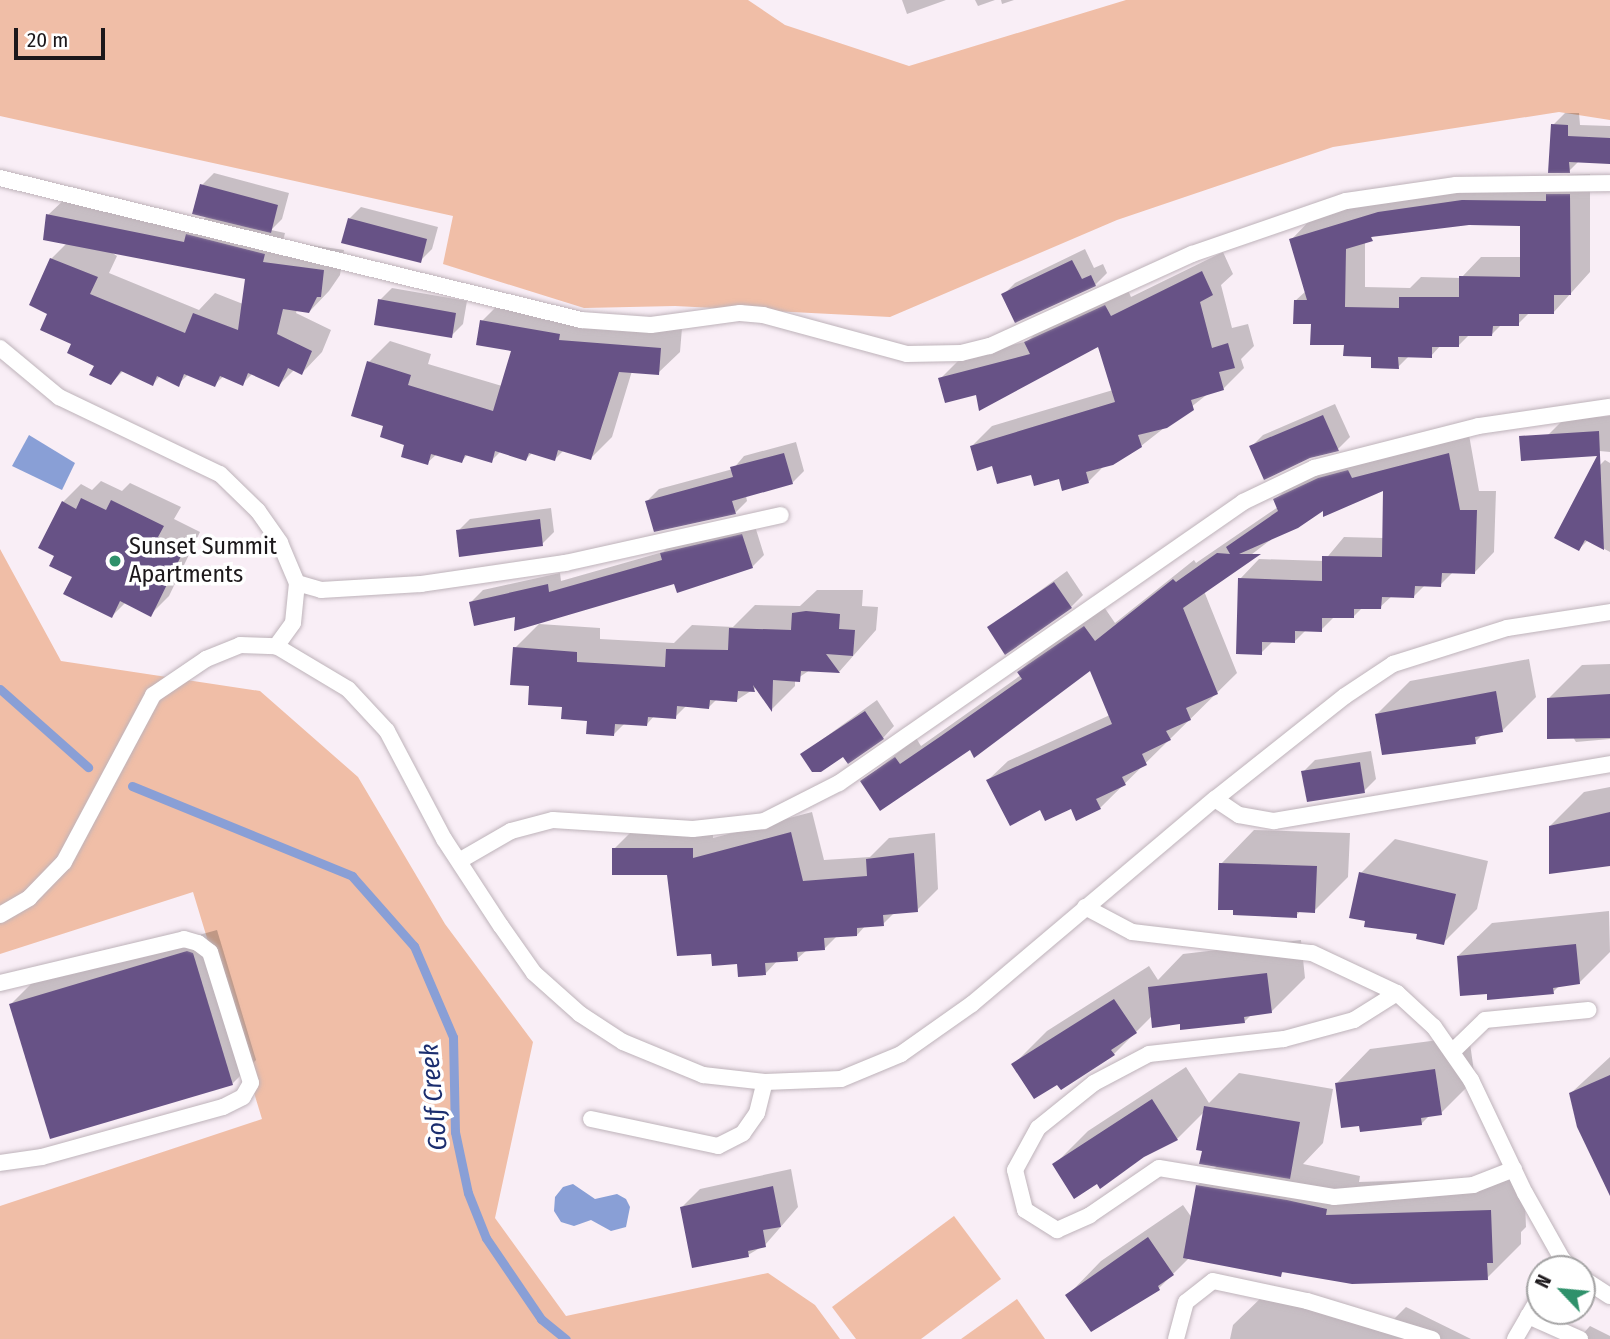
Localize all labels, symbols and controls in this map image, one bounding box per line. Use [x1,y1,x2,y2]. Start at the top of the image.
scale bar [18,14,108,58]
text: 20 m [27,27,68,53]
place label: Sunset Summit Apartments [129,533,277,589]
marker: Sunset Summit Apartments [107,553,123,569]
water label: Golf Creek [414,1042,454,1152]
north arrow [1526,1255,1596,1325]
text: N [1531,1271,1556,1292]

